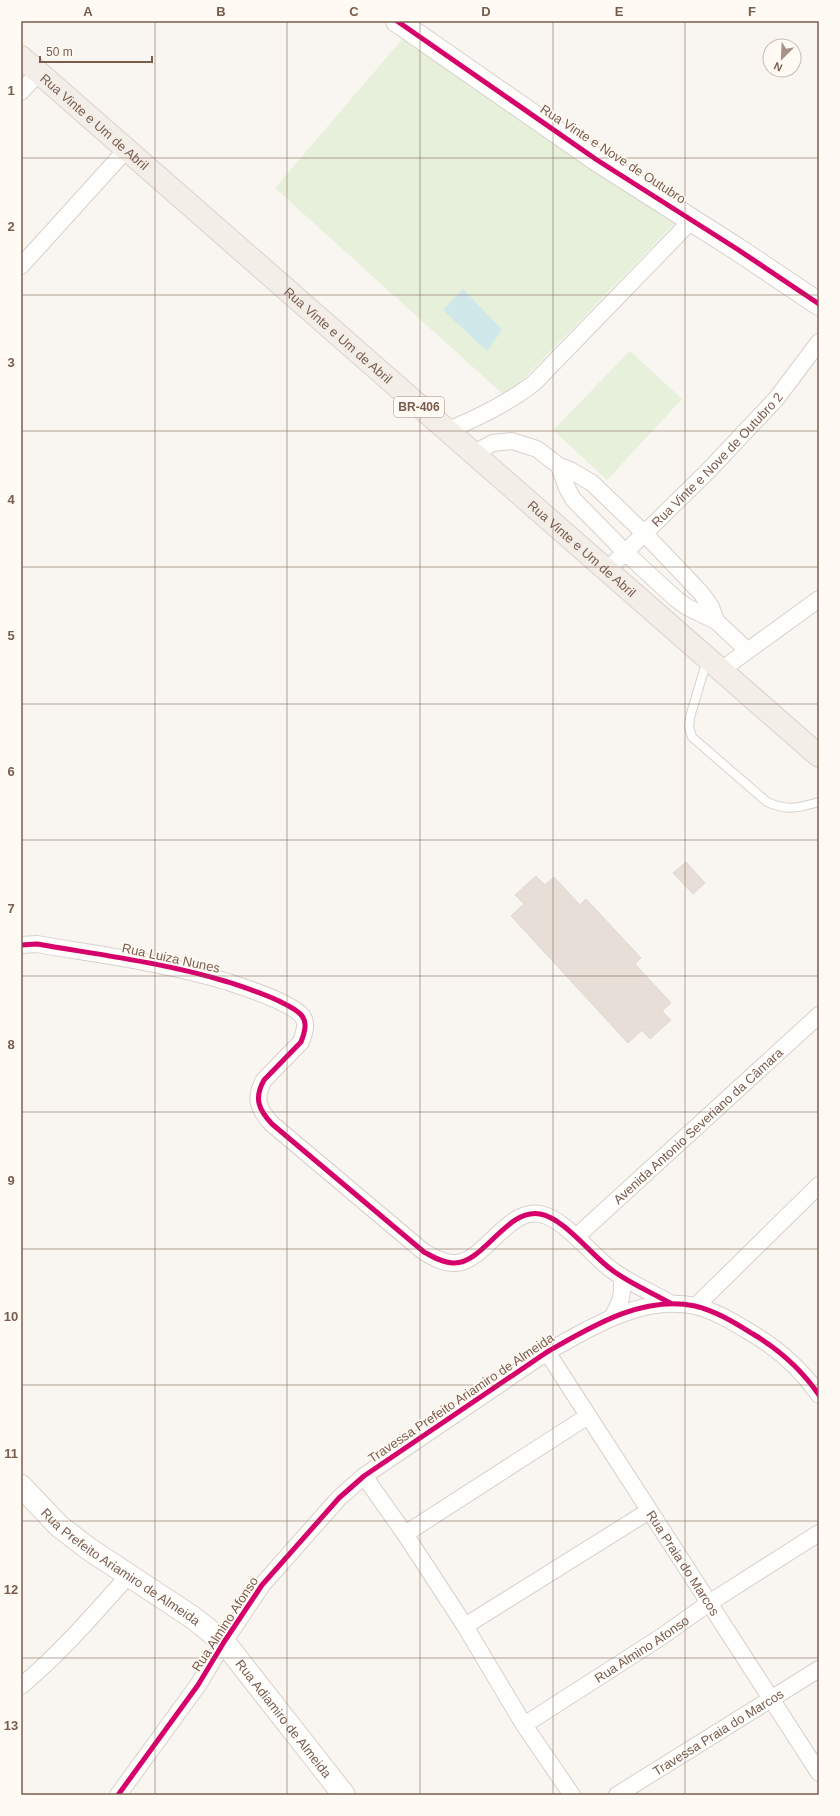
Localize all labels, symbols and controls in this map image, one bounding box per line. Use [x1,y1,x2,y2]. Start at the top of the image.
text: A [83,4,93,19]
text: B [216,4,226,19]
text: C [349,4,359,19]
text: D [481,4,491,19]
text: E [615,4,624,19]
text: F [748,4,756,19]
scale bar [40,38,152,64]
north arrow [762,38,802,78]
text: 50 m [46,45,73,59]
text: N [772,60,784,74]
street label: Rua Vinte e Um de Abril [38,70,152,173]
text: 1 [7,83,15,98]
street label: Rua Vinte e Nove de Outubro [537,101,689,207]
text: 2 [7,219,15,234]
street label: Rua Vinte e Um de Abril [281,284,396,386]
text: 3 [7,355,15,370]
street label: Rua Vinte e Nove de Outubro 2 [648,390,786,530]
road number: BR-406 [394,397,444,417]
text: 4 [7,492,15,507]
street label: Rua Vinte e Um de Abril [525,497,639,600]
text: 5 [7,628,15,643]
text: 6 [7,764,15,779]
text: 7 [7,901,15,916]
street label: Rua Luiza Nunes [121,940,222,976]
text: 8 [7,1037,15,1052]
street label: Avenida Antonio Severiano da Câmara [610,1044,786,1207]
text: 9 [7,1173,15,1188]
text: 10 [4,1309,18,1324]
street label: Travessa Prefeito Ariamiro de Almeida [365,1330,557,1466]
text: 11 [4,1446,18,1461]
street label: Rua Prefeito Ariamiro de Almeida [38,1505,204,1629]
street label: Rua Praia do Marcos [644,1507,723,1619]
street label: Rua Almino Afonso [189,1574,261,1674]
text: 12 [4,1582,18,1597]
street label: Rua Almino Afonso [591,1612,692,1685]
street label: Rua Adiamiro de Almeida [233,1656,335,1781]
street label: Travessa Praia do Marcos [650,1685,787,1778]
text: 13 [4,1718,18,1733]

